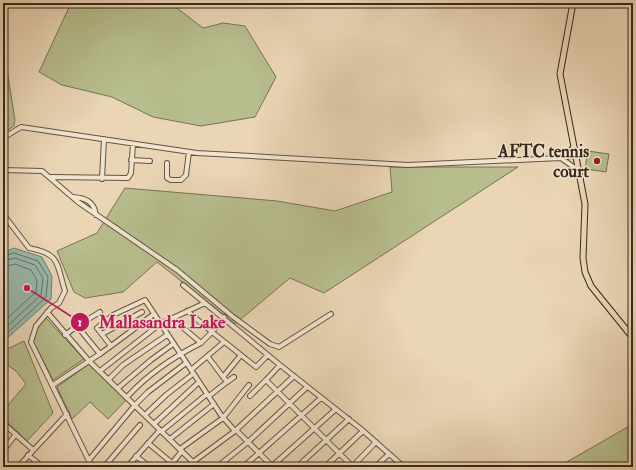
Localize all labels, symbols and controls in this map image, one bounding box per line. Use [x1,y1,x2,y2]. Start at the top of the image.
place label: AFTC tennis court [497,141,589,182]
marker: AFTC tennis court [592,156,602,166]
callout: Mallasandra Lake [70,307,234,337]
text: Mallasandra Lake [97,311,226,334]
text: 1 [78,315,82,330]

